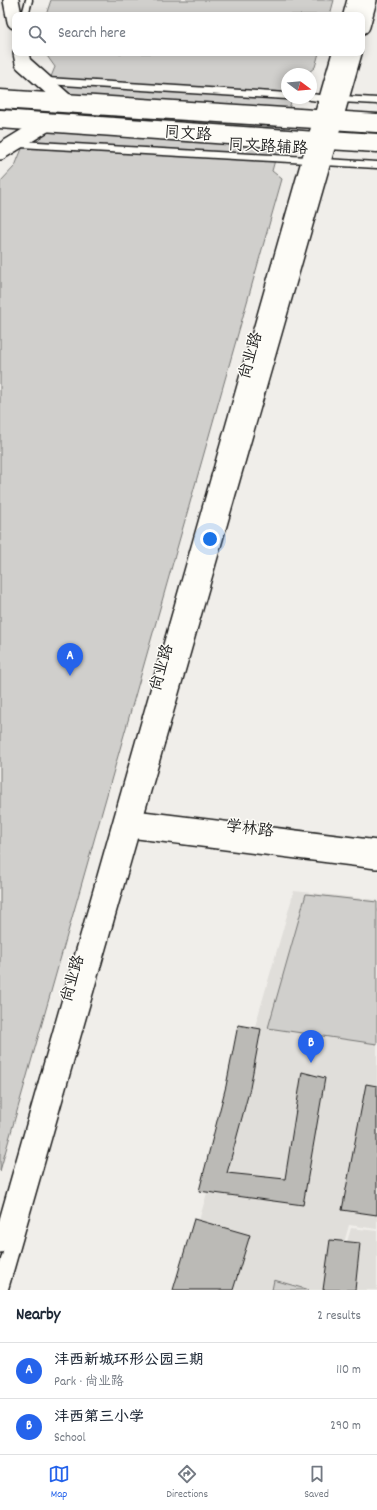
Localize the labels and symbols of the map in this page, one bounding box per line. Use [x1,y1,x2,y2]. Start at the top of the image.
north arrow [281,68,317,104]
street label: 同文路 [163,121,213,148]
street label: 同文路辅路 [227,134,308,161]
street label: 尚业路 [234,329,269,382]
your location [200,529,220,549]
street label: 尚业路 [145,641,180,694]
pin: A [57,643,83,676]
street label: 学林路 [224,815,275,844]
street label: 尚业路 [56,952,91,1005]
pin: B [298,1030,324,1063]

